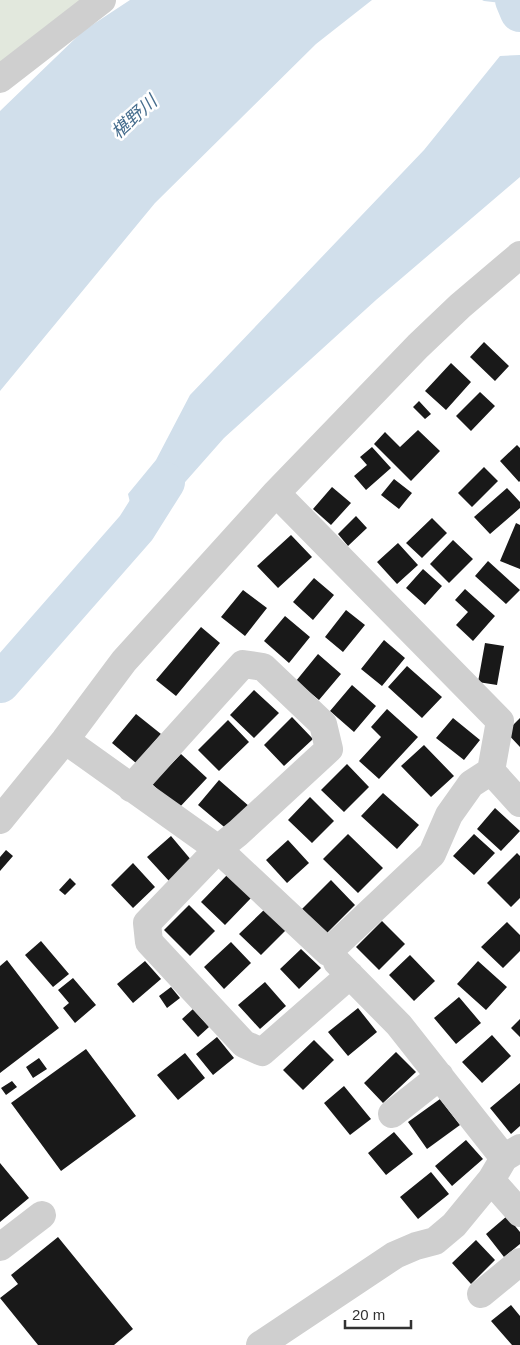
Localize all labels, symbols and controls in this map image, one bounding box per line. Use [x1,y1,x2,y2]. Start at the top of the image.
water label: 椹野川 [107,90,162,142]
scale bar [345,1298,411,1330]
text: 20 m [352,1306,385,1323]

